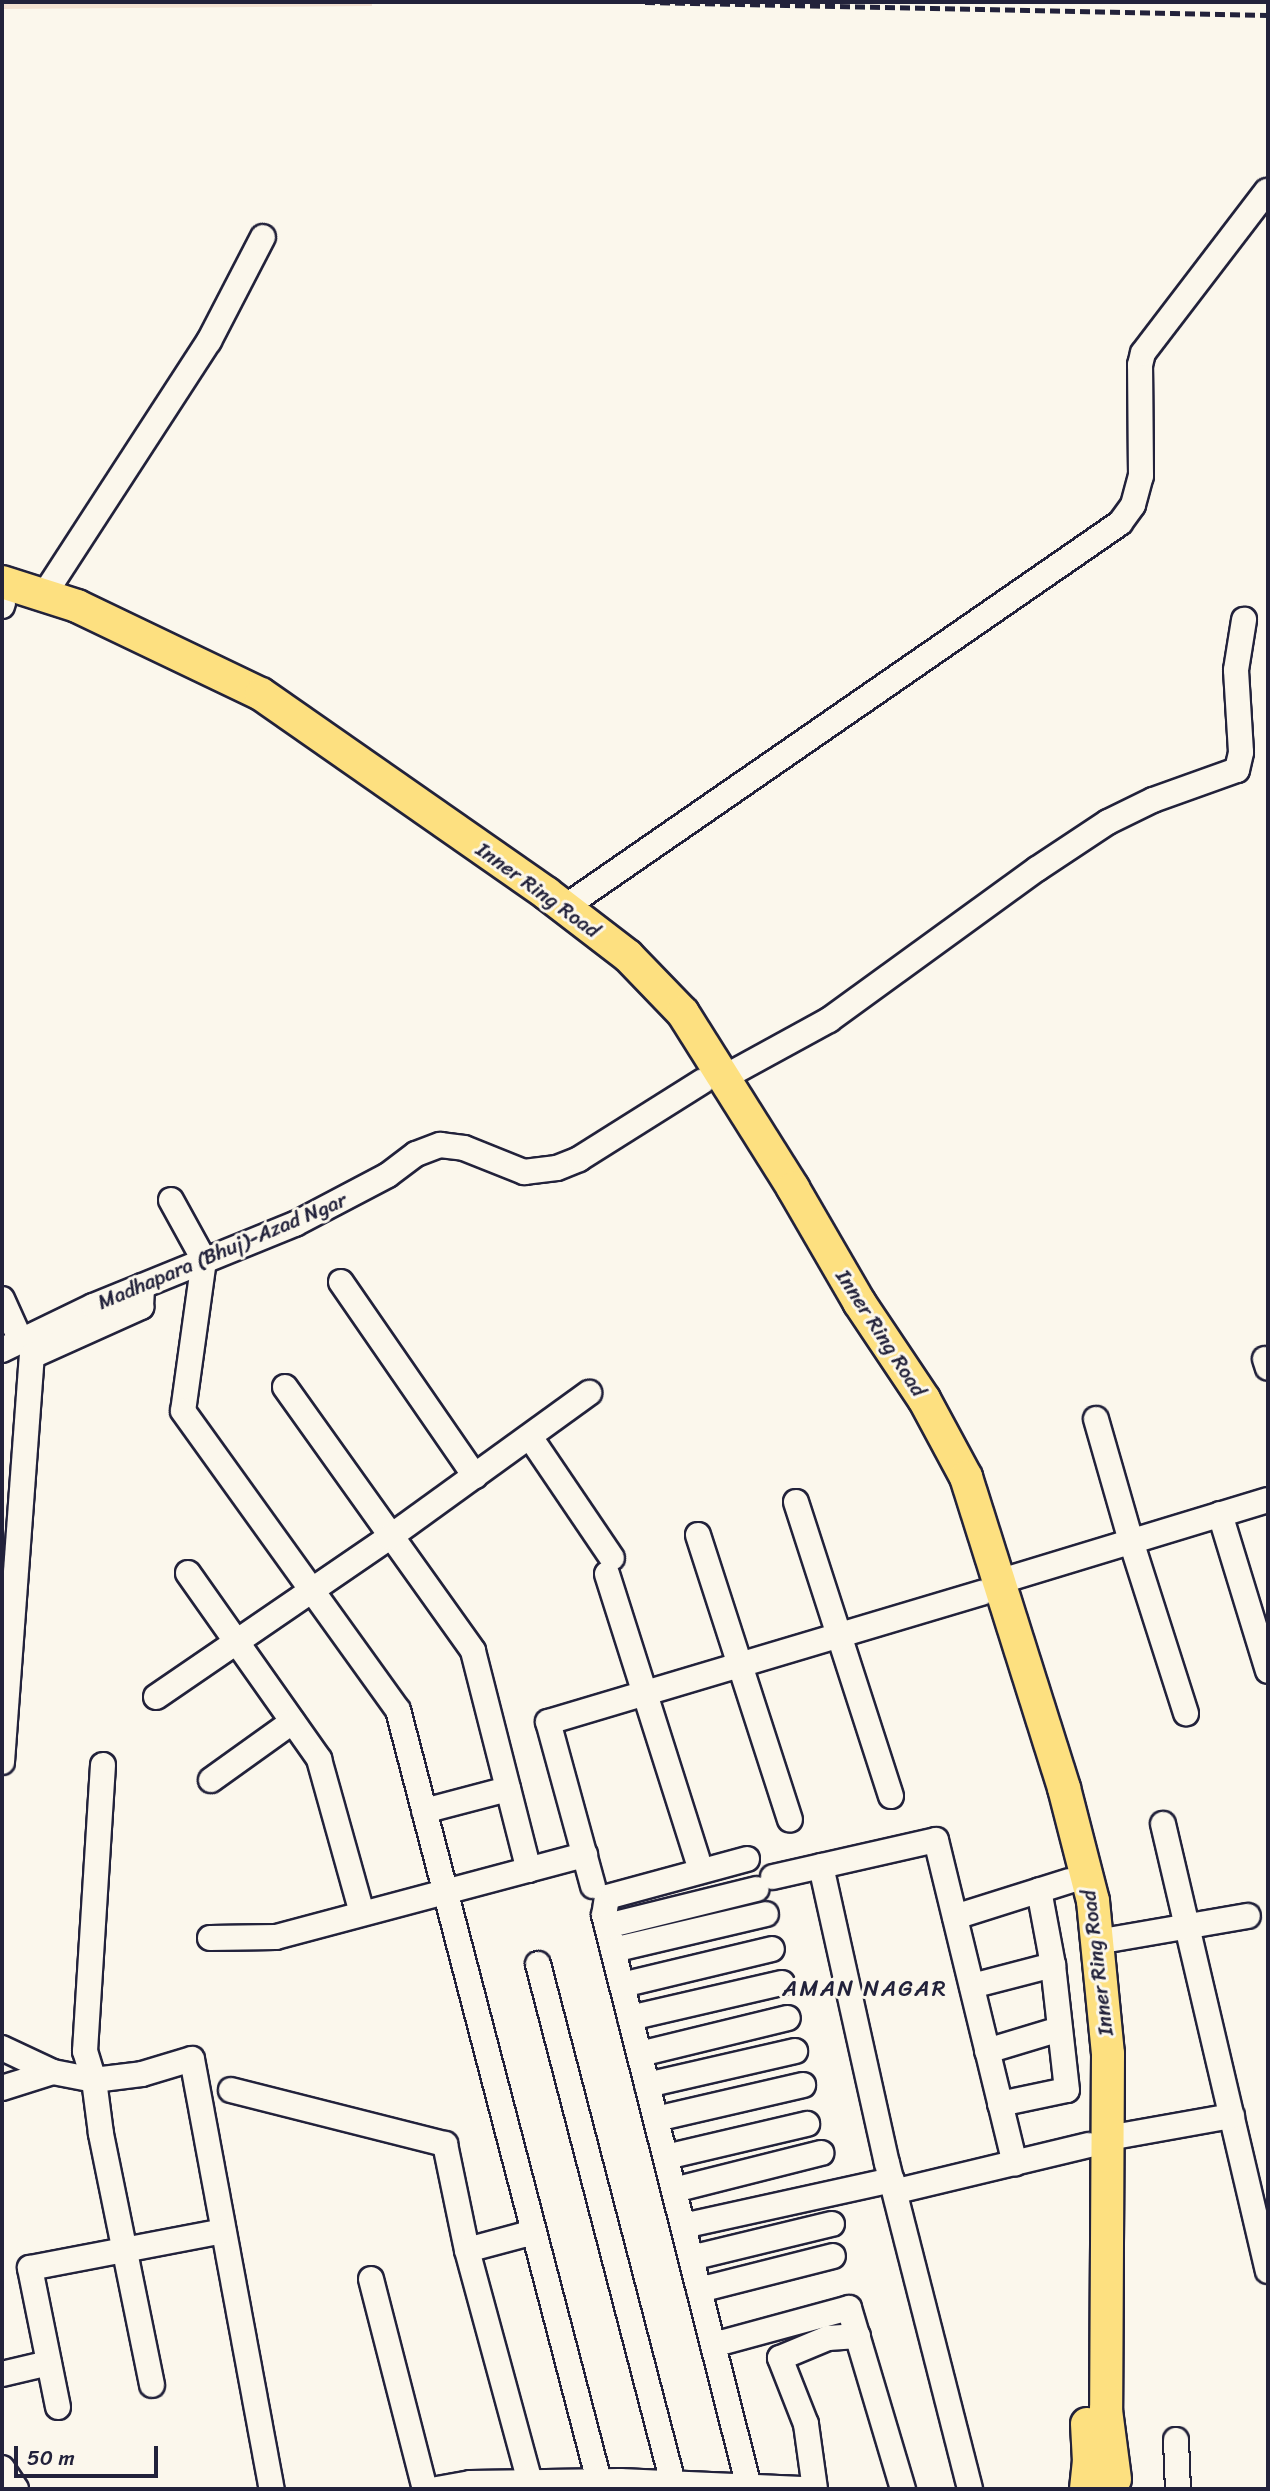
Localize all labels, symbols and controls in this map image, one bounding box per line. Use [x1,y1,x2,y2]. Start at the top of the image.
street label: Inner Ring Road [471,837,605,943]
street label: Madhapara (Bhuj)-Azad Ngar [93,1187,351,1315]
street label: Inner Ring Road [830,1265,932,1401]
street label: Inner Ring Road [1076,1889,1118,2037]
district label: AMAN NAGAR [784,1975,946,2003]
scale bar [18,2432,161,2476]
text: 50 m [27,2439,75,2477]

